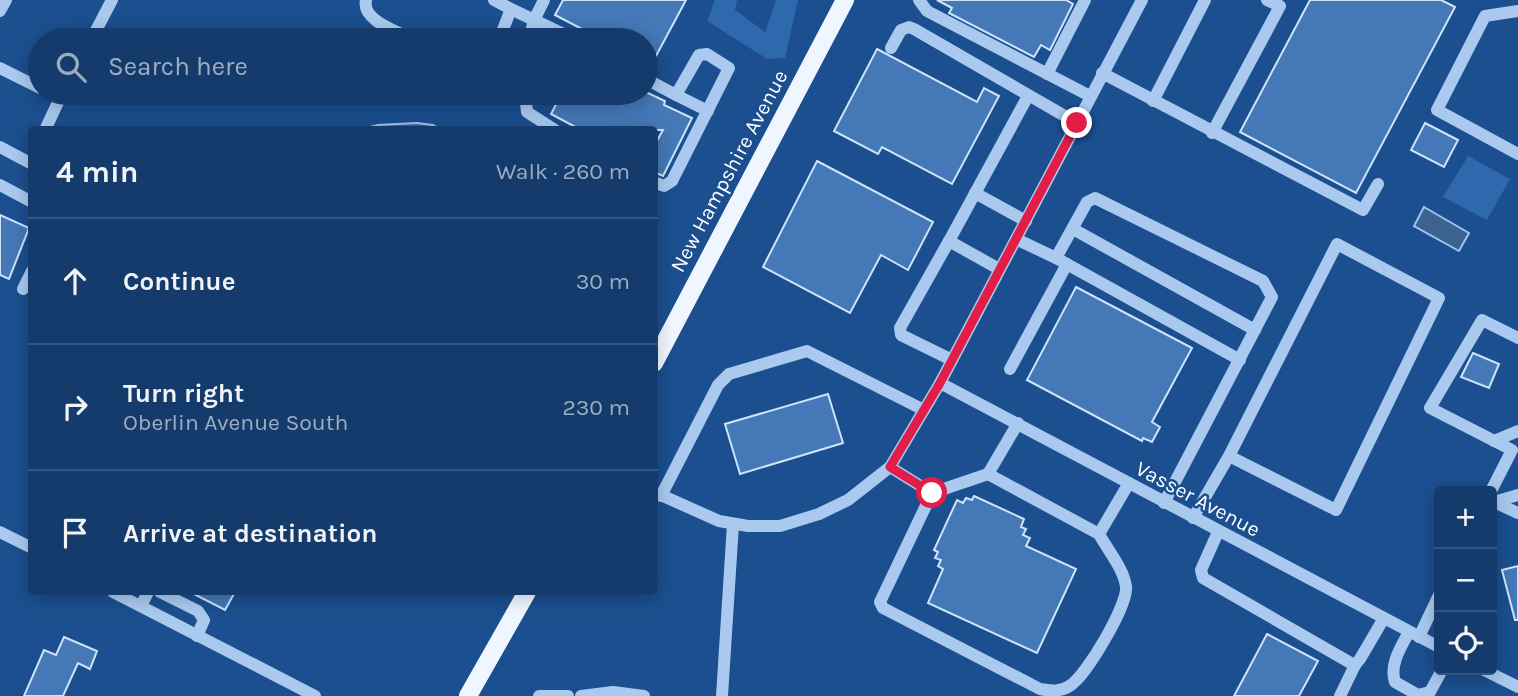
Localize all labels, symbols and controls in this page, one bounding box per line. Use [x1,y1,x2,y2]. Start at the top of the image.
search box [28,28,658,105]
icon: search [52,48,90,86]
text: Search here [108,51,248,82]
street label: New Hampshire Avenue [666,66,792,276]
route end [1061,107,1092,138]
text: 4 min [56,154,138,190]
text: Walk · 260 m [496,158,630,185]
icon: ahead [56,262,94,300]
text: Continue [123,266,235,297]
text: 30 m [576,268,630,295]
text: Turn right [123,378,244,409]
icon: right [56,388,94,426]
text: 230 m [562,394,630,421]
text: Oberlin Avenue South [123,409,348,436]
street label: Vasser Avenue [1132,456,1264,542]
route start [916,477,947,508]
map controls [1434,486,1497,675]
button: + [1434,486,1497,549]
icon: arrive [56,514,94,552]
text: Arrive at destination [123,518,377,549]
button: − [1434,549,1497,612]
button: locate [1434,612,1497,675]

